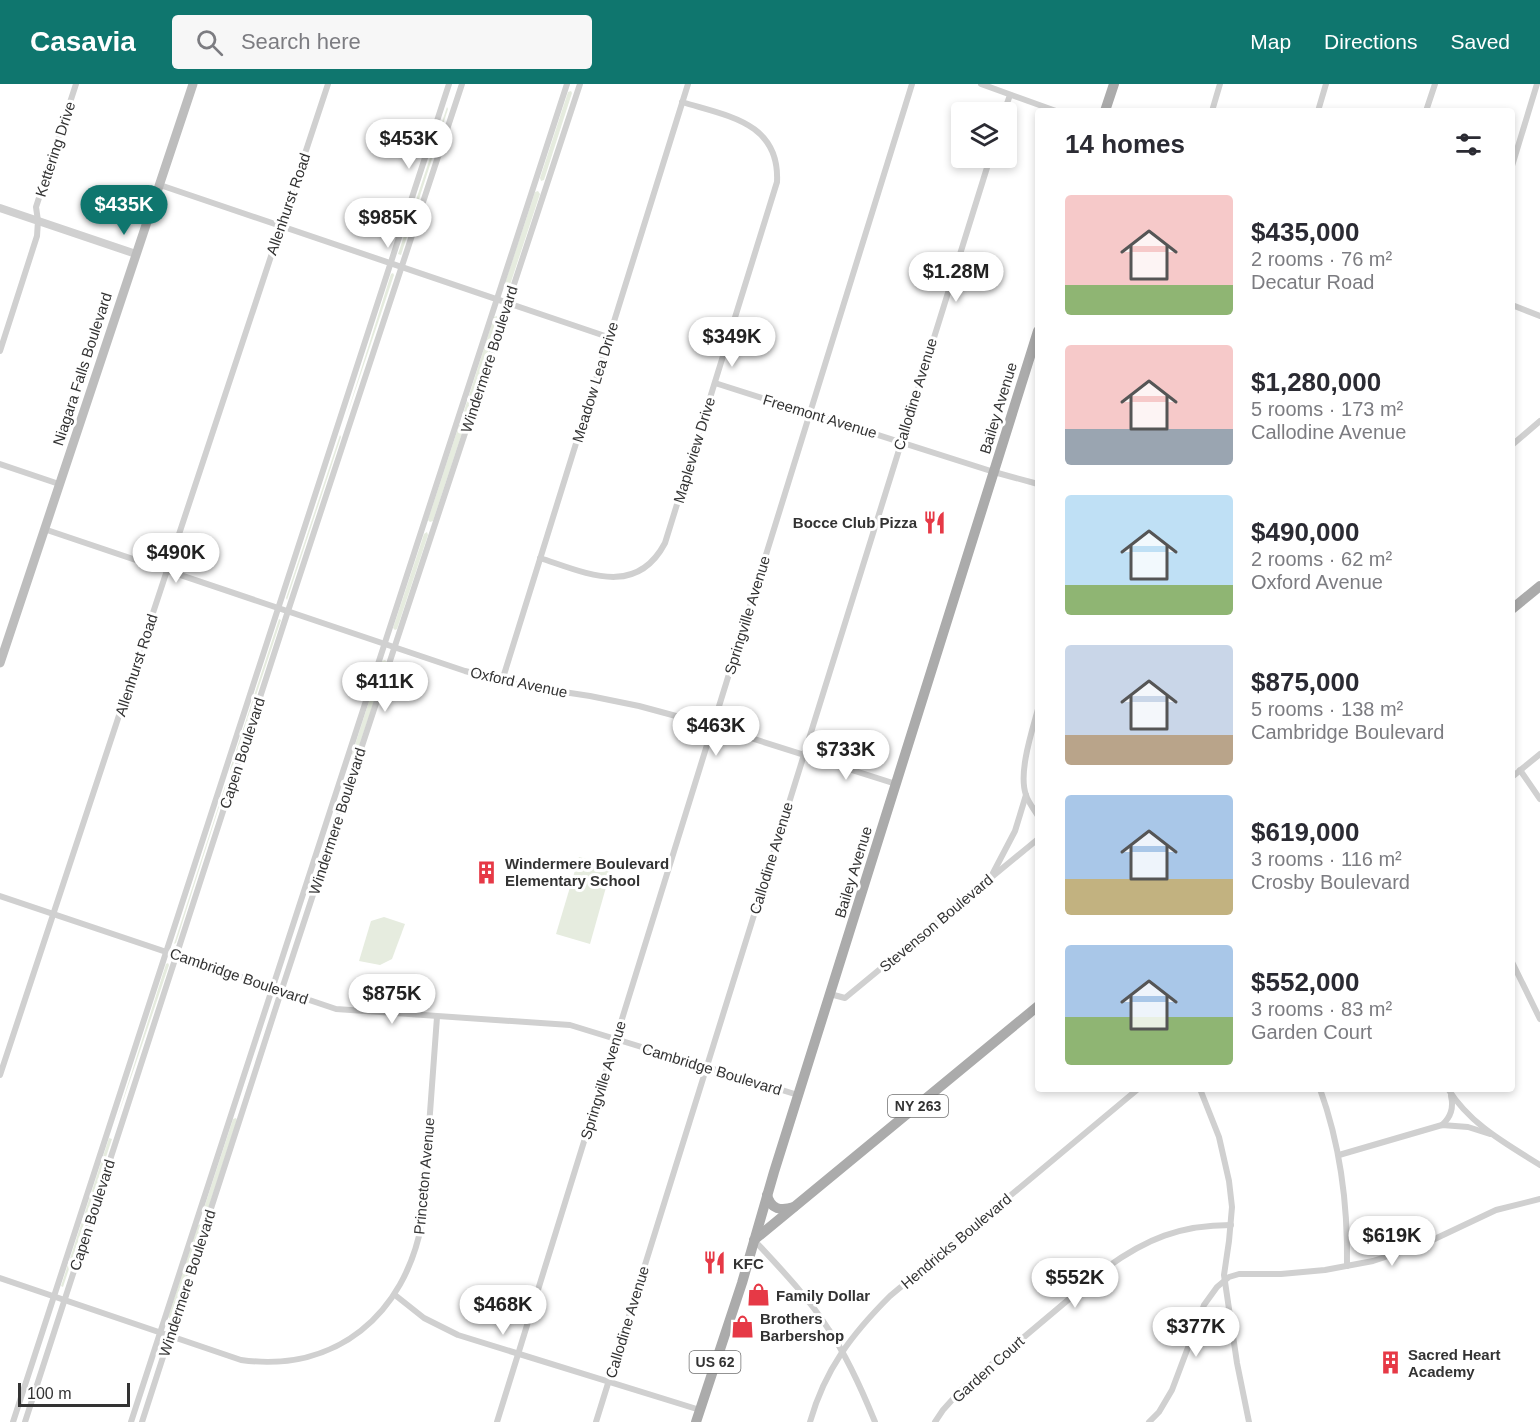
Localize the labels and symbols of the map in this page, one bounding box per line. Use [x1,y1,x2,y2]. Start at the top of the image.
street label: Kettering Drive [32,99,78,199]
pin: $453K [367,119,451,170]
street label: Allenhurst Road [263,151,313,257]
pin: $435K [82,185,166,236]
pin: $985K [346,198,430,249]
pin: $1.28M [907,252,1005,303]
street label: Windermere Boulevard [457,283,521,435]
street label: Niagara Falls Boulevard [49,290,115,448]
pin: $349K [690,317,774,368]
street label: Meadow Lea Drive [569,320,621,444]
street label: Callodine Avenue [890,336,940,452]
street label: Bailey Avenue [976,360,1020,456]
street label: Freemont Avenue [761,391,879,441]
street label: Mapleview Drive [670,395,718,505]
restaurant icon: Bocce Club Pizza [922,509,948,535]
place label: Bocce Club Pizza [793,514,918,531]
pin: $490K [134,533,218,584]
street label: Springville Avenue [721,554,773,676]
street label: Allenhurst Road [111,612,161,718]
pin: $411K [343,662,427,713]
street label: Oxford Avenue [469,663,569,701]
street label: Capen Boulevard [216,695,268,811]
pin: $463K [674,706,758,757]
pin: $733K [804,730,888,781]
street label: Windermere Boulevard [305,745,369,897]
street label: Callodine Avenue [746,800,796,916]
street label: Bailey Avenue [831,824,875,920]
place label: Windermere Boulevard Elementary School [505,855,669,889]
building icon: Windermere Boulevard Elementary School [474,859,500,885]
street label: Stevenson Boulevard [876,871,996,975]
street label: Cambridge Boulevard [168,944,310,1008]
pin: $875K [350,974,434,1025]
street label: Springville Avenue [577,1019,629,1141]
street label: Cambridge Boulevard [640,1040,784,1098]
road number: NY 263 [888,1095,948,1117]
street label: Princeton Avenue [410,1117,438,1235]
street label: Capen Boulevard [66,1157,118,1273]
street label: Hendricks Boulevard [898,1190,1014,1292]
street label: Windermere Boulevard [155,1207,219,1359]
pin: $619K [1350,1216,1434,1267]
restaurant icon: KFC [702,1250,728,1276]
place label: KFC [733,1255,764,1272]
pin: $552K [1033,1258,1117,1309]
street label: Callodine Avenue [602,1264,652,1380]
shop icon: Family Dollar [745,1282,771,1308]
pin: $468K [461,1285,545,1336]
place label: Family Dollar [776,1287,870,1304]
pin: $377K [1154,1307,1238,1358]
place label: Brothers Barbershop [760,1310,844,1344]
shop icon: Brothers Barbershop [729,1314,755,1340]
street label: Garden Court [949,1332,1028,1406]
place label: Sacred Heart Academy [1408,1346,1501,1380]
building icon: Sacred Heart Academy [1377,1350,1403,1376]
road number: US 62 [690,1351,740,1373]
scale bar [18,1380,130,1408]

